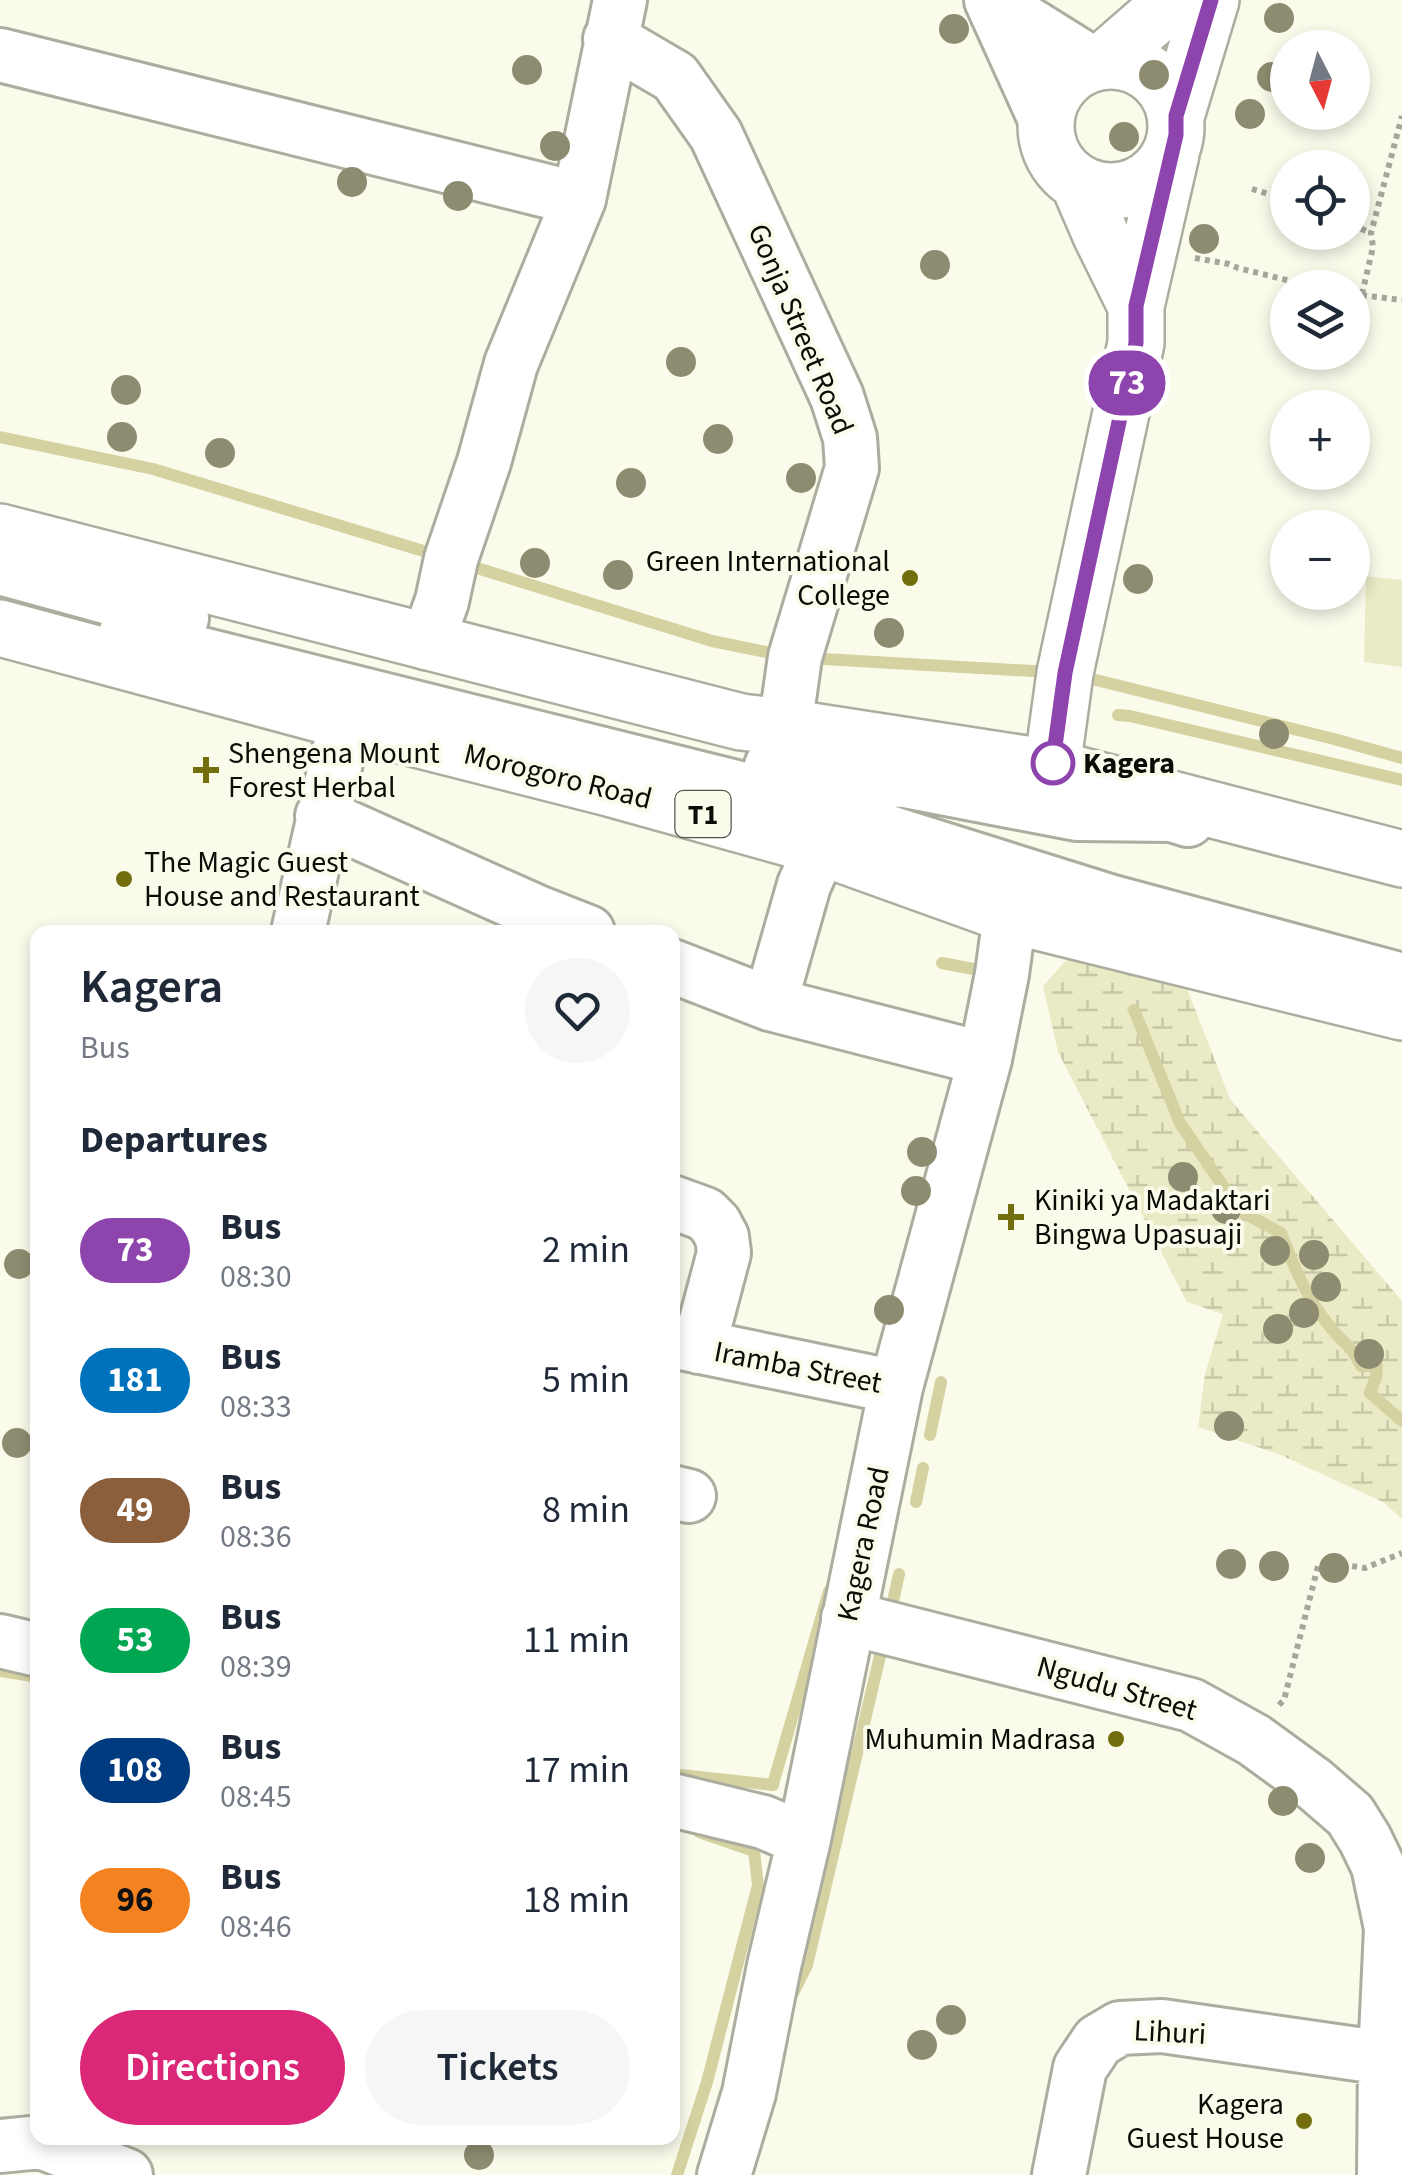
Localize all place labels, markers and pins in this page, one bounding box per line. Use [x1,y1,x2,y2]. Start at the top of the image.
place label: Green International College [646,540,890,617]
marker: Green International College [899,567,921,589]
place label: Shengena Mount Forest Herbal [228,732,440,809]
marker: Kagera [1032,742,1074,784]
place label: Kagera [1083,742,1175,785]
marker: Shengena Mount Forest Herbal [193,757,219,783]
place label: The Magic Guest House and Restaurant [144,841,420,918]
marker: The Magic Guest House and Restaurant [113,868,135,890]
place label: Kiniki ya Madaktari Bingwa Upasuaji [1034,1179,1271,1256]
marker: Kiniki ya Madaktari Bingwa Upasuaji [998,1204,1024,1230]
place label: Muhumin Madrasa [864,1718,1096,1761]
marker: Muhumin Madrasa [1105,1728,1127,1750]
place label: Kagera Guest House [1127,2083,1284,2160]
marker: Kagera Guest House [1293,2110,1315,2132]

